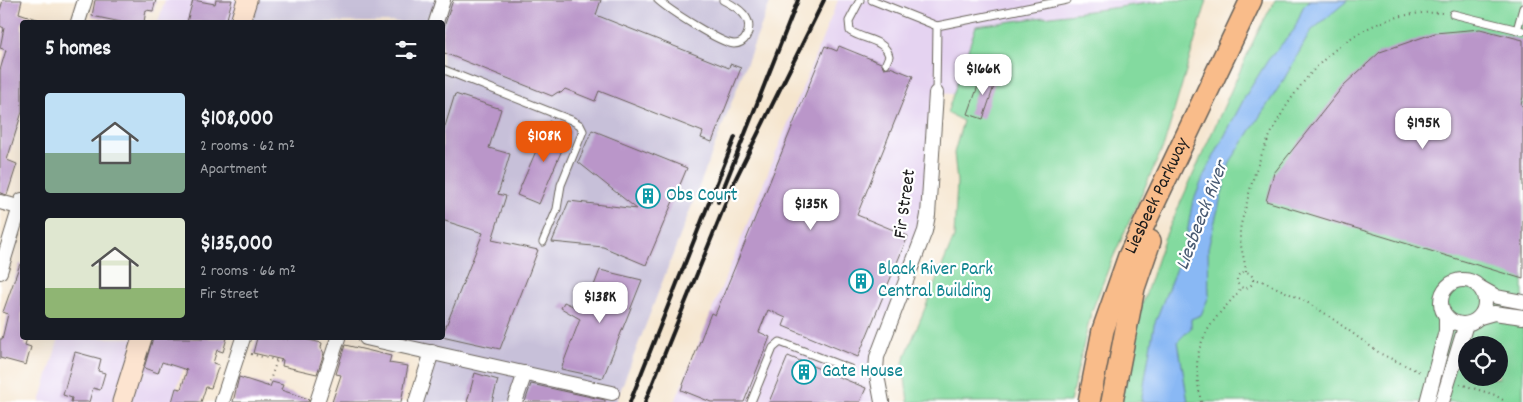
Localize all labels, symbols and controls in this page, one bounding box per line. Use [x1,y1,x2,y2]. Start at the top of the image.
text: 5 homes [45,35,111,65]
icon: filters [392,36,420,64]
pin: $166K [948,54,1018,96]
text: $166K [966,58,1000,81]
text: $108,000 [200,105,273,135]
pin: $195K [1388,108,1458,150]
text: $195K [1406,112,1440,135]
icon: home [85,113,145,173]
pin: $108K [509,120,579,163]
text: $108K [527,125,561,148]
street label: Liesbeek Parkway [1118,133,1197,259]
text: 2 rooms · 62 m² [200,135,295,158]
water label: Liesbeeck River [1169,155,1237,274]
text: Apartment [200,158,267,181]
street label: Fir Street [888,168,924,240]
building icon: Obs Court [635,183,661,209]
place label: Obs Court [666,183,738,210]
pin: $135K [776,188,846,231]
text: $135K [794,193,828,216]
text: $135,000 [200,230,273,260]
icon: home [85,238,145,298]
place label: Black River Park Central Building [878,257,993,306]
text: 2 rooms · 66 m² [200,260,296,283]
building icon: Black River Park Central Building [848,268,874,294]
pin: $138K [565,282,635,324]
text: Fir Street [200,283,259,306]
text: $138K [584,286,616,309]
map controls [1458,336,1508,386]
button: locate [1458,336,1508,386]
building icon: Gate House [791,359,817,385]
place label: Gate House [822,359,903,386]

